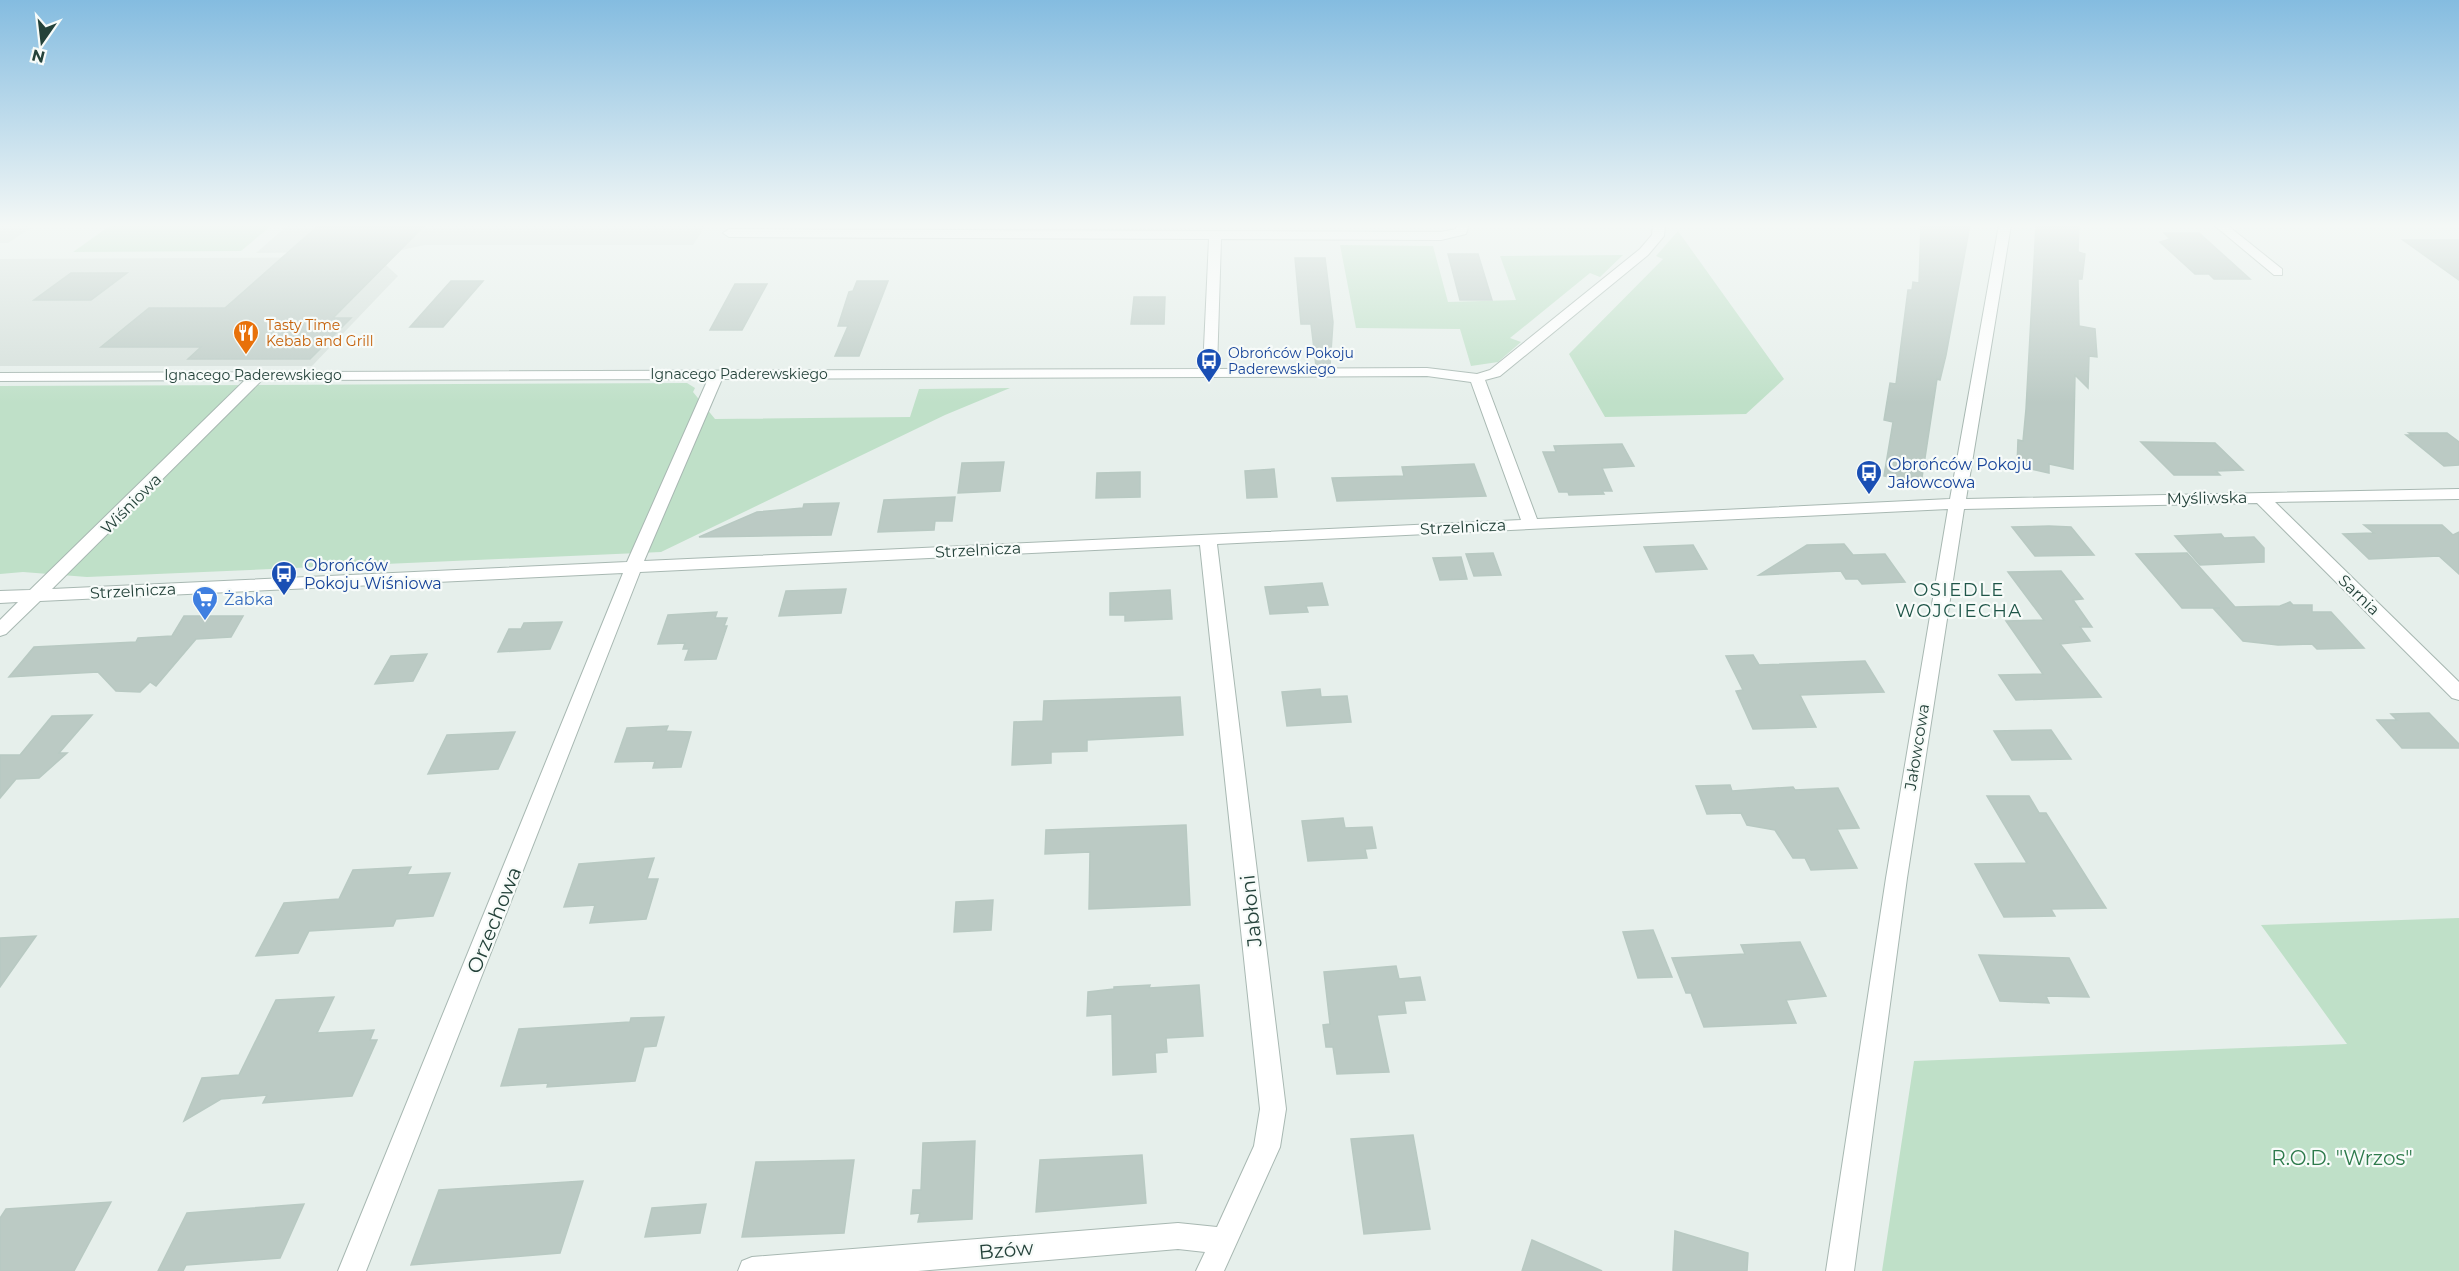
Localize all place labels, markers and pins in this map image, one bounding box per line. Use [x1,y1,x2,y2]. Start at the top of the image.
place label: Tasty Time Kebab and Grill [266,316,373,350]
restaurant icon: Tasty Time Kebab and Grill [231,318,261,356]
place label: Obrońców Pokoju Paderewskiego [1228,344,1354,378]
bus stop icon: Obrońców Pokoju Paderewskiego [1194,346,1224,384]
place label: Obrońców Pokoju Jałowcowa [1887,455,2032,492]
bus stop icon: Obrońców Pokoju Jałowcowa [1854,458,1884,496]
place label: Obrońców Pokoju Wiśniowa [304,556,442,593]
bus stop icon: Obrońców Pokoju Wiśniowa [269,559,299,597]
supermarket icon: Żabka [190,584,220,622]
place label: Żabka [224,590,274,609]

